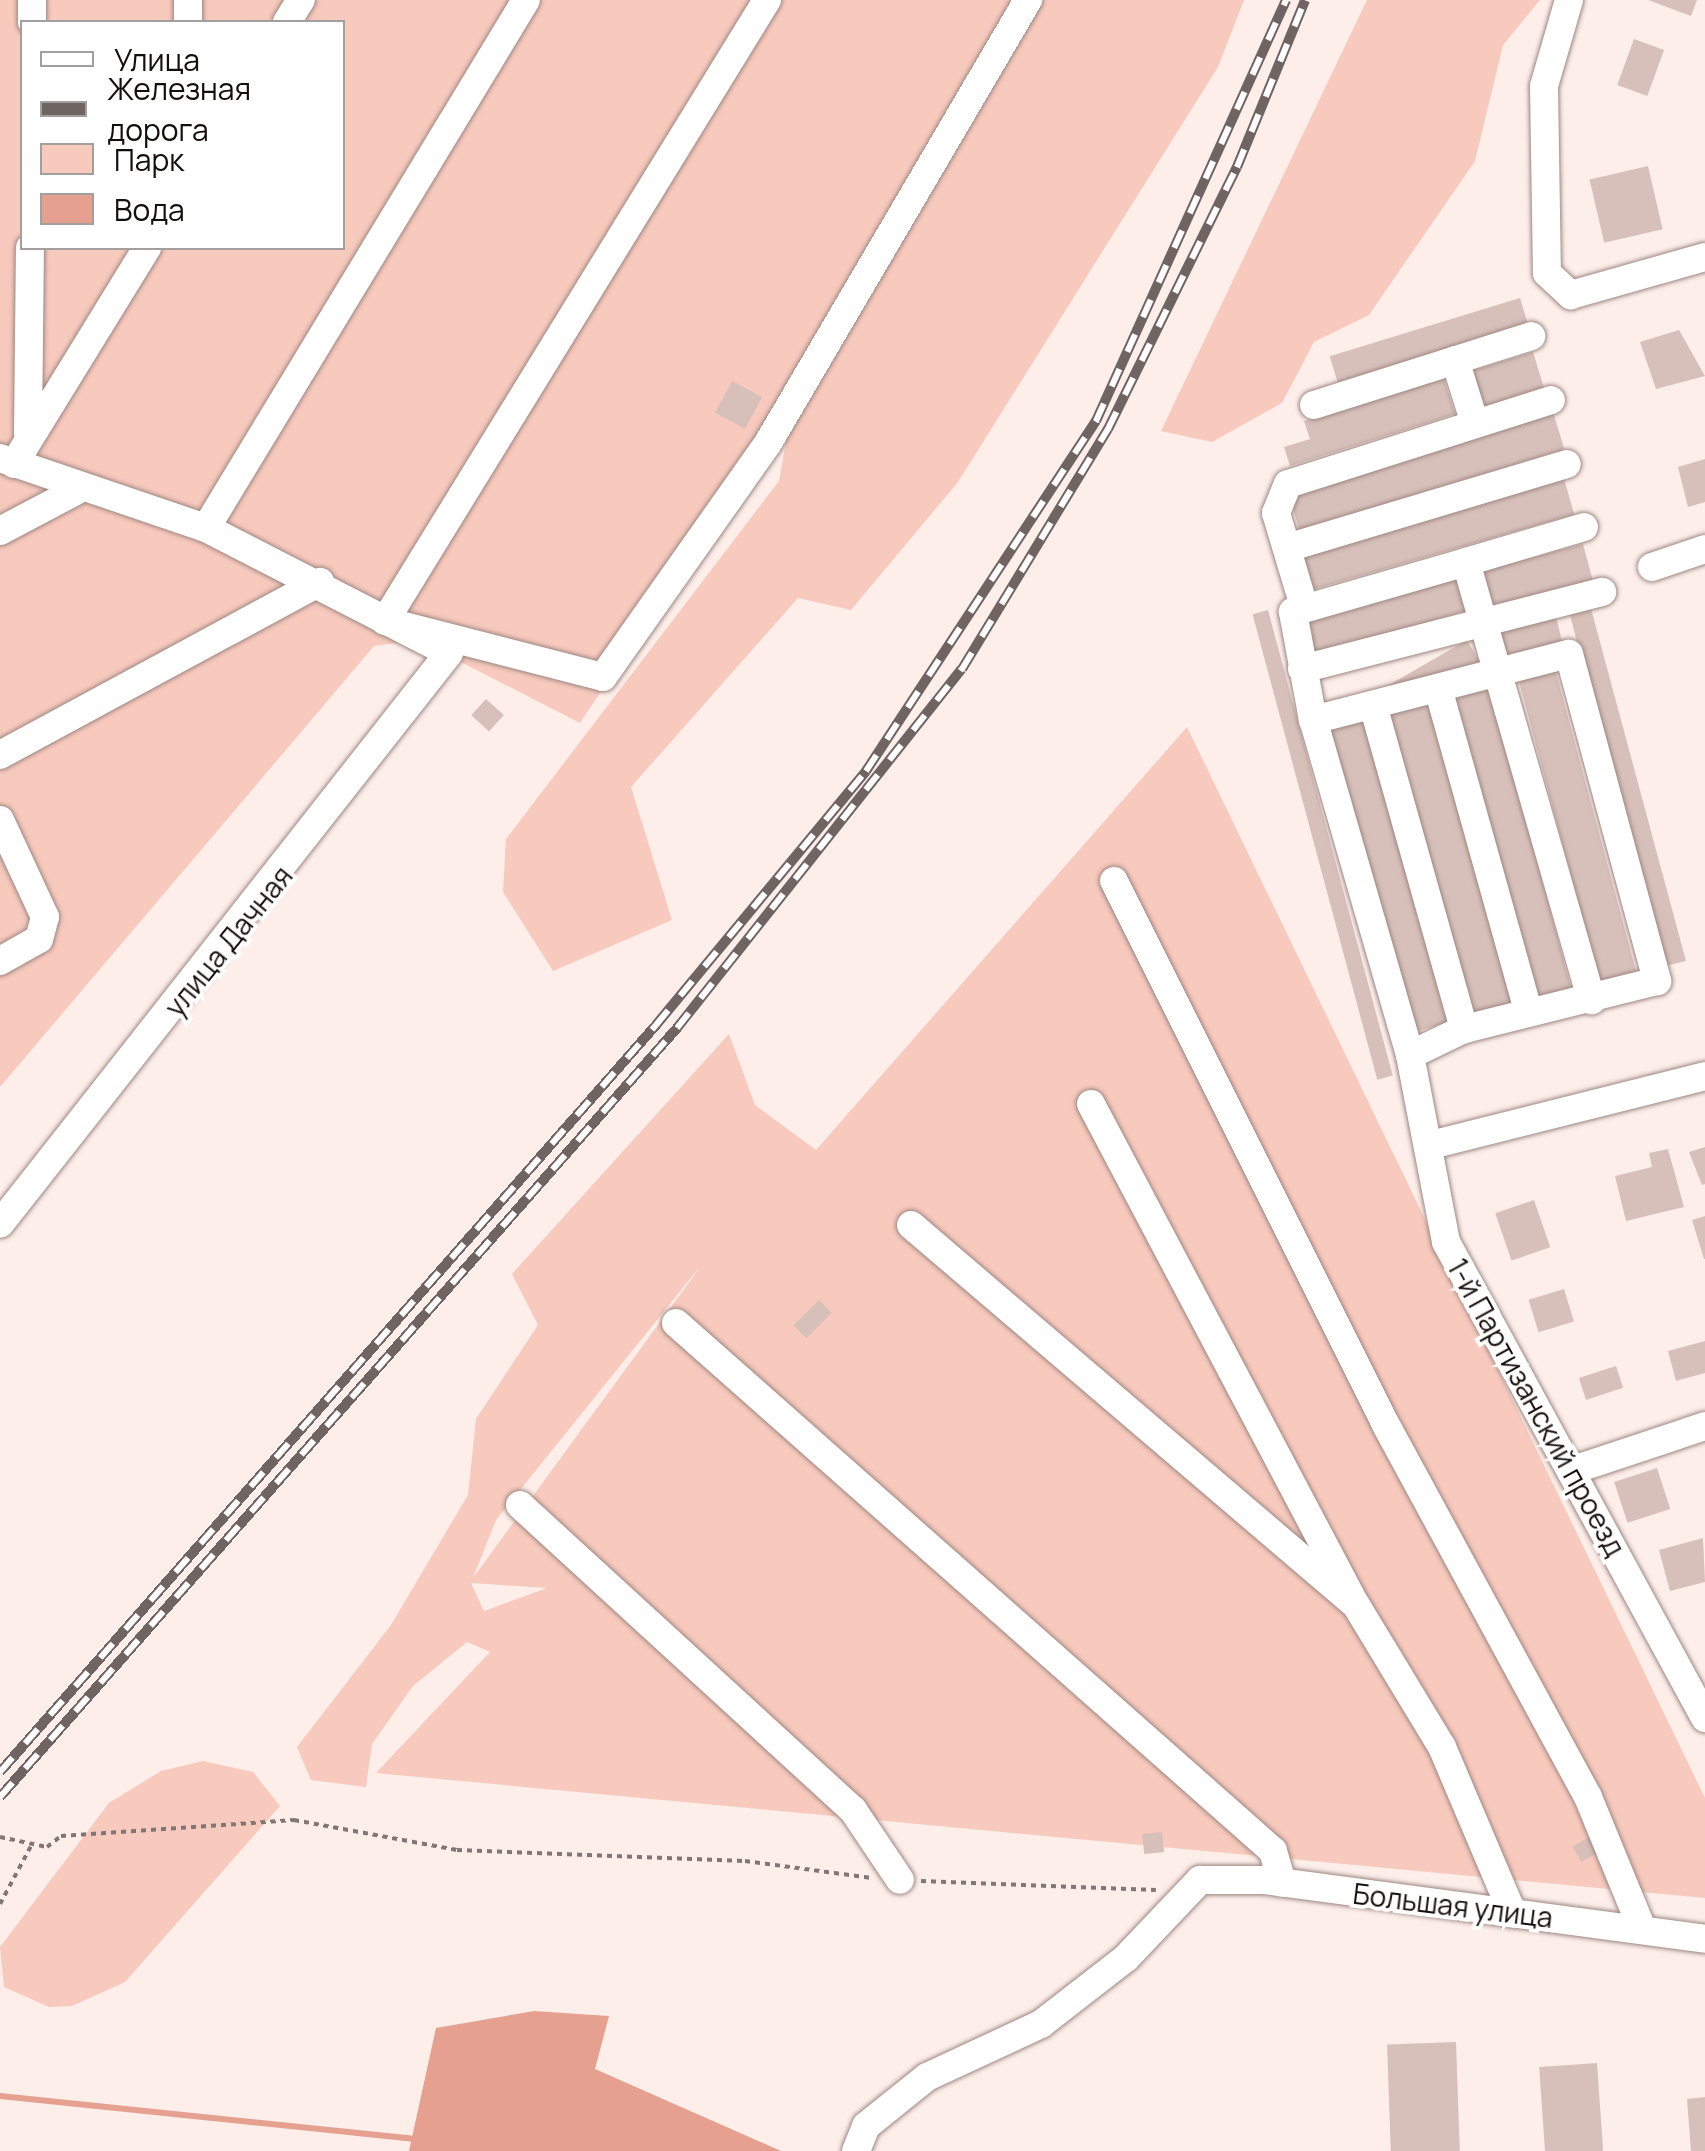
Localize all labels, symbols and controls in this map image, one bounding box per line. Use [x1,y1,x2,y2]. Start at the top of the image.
legend [20,20,345,250]
text: Улица [114,39,200,80]
text: Железная дорога [107,68,251,150]
text: Парк [114,139,184,180]
text: Вода [114,189,185,230]
street label: улица Дачная [157,859,299,1023]
street label: 1-й Партизанский проезд [1441,1252,1633,1562]
street label: Большая улица [1351,1876,1555,1934]

